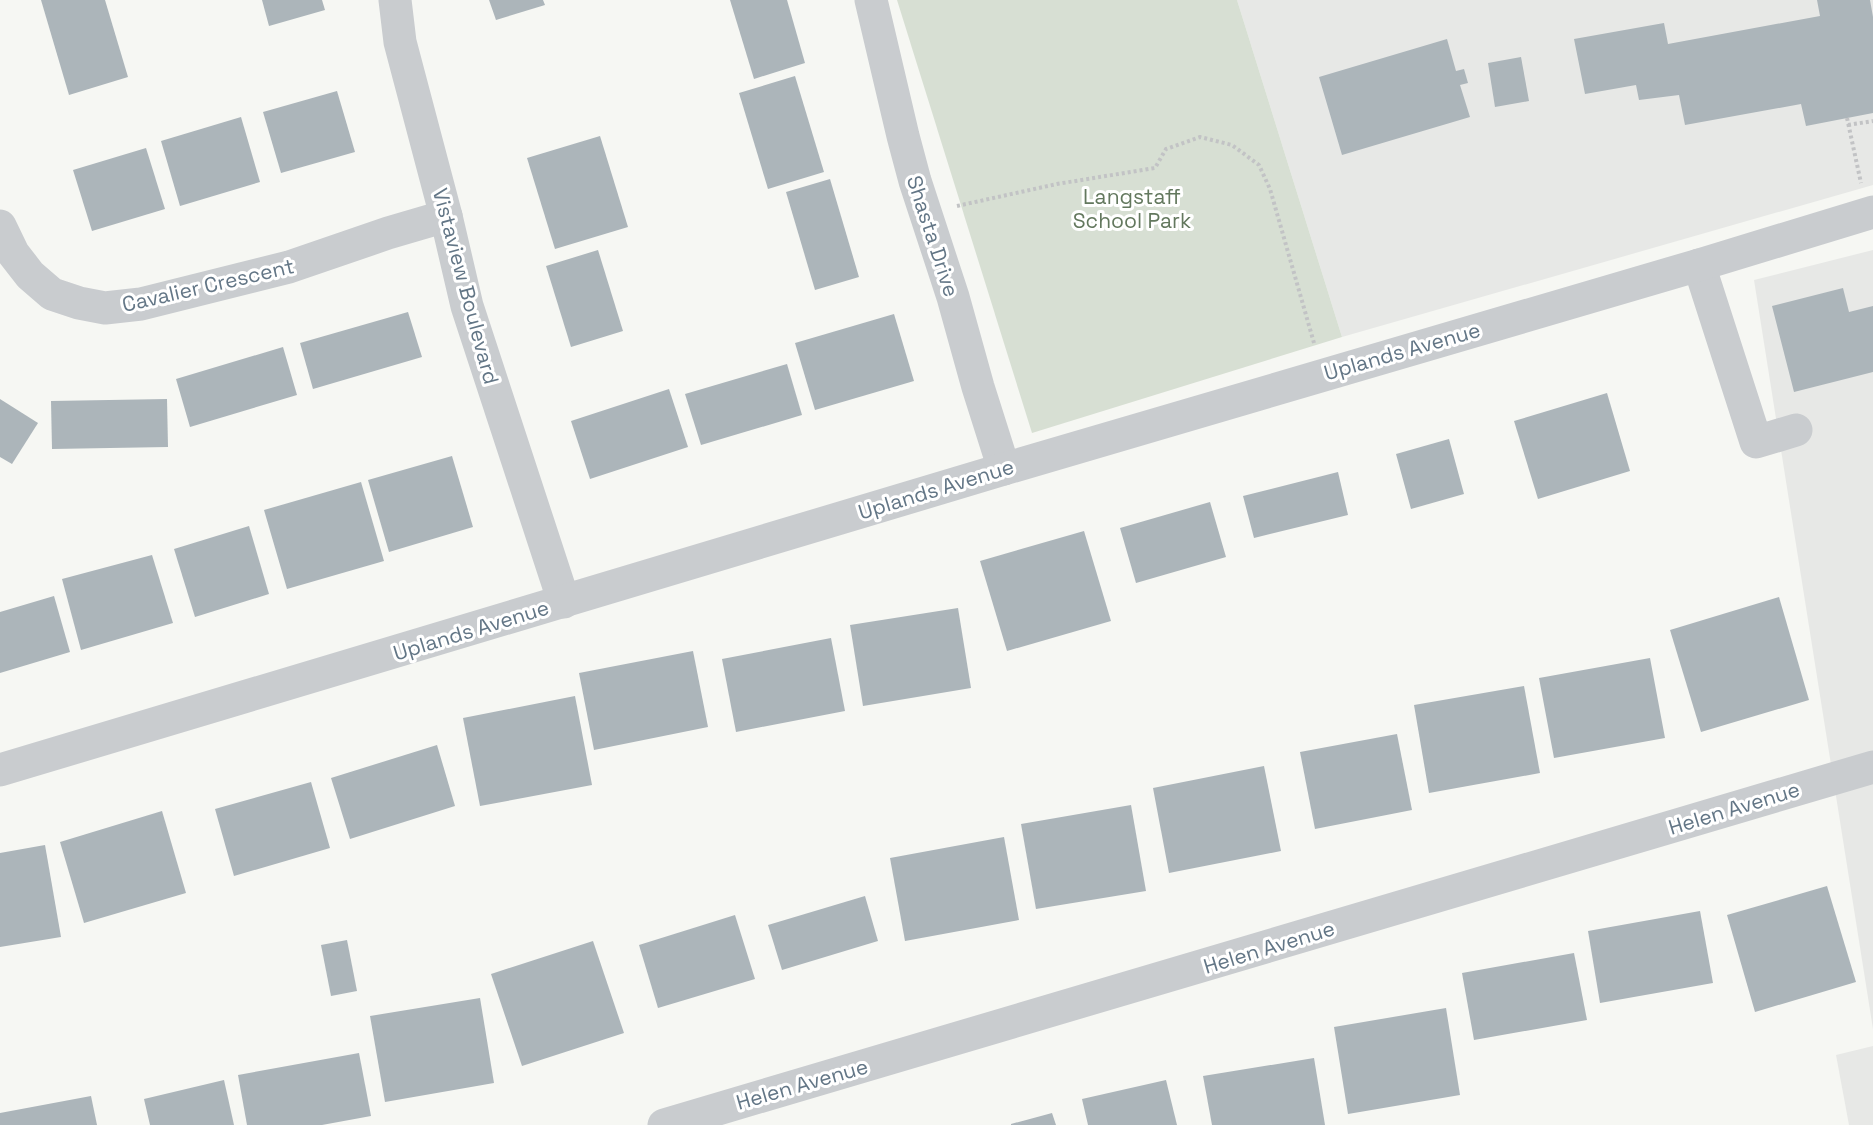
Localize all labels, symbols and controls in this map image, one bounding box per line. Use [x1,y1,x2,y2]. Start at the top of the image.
street label: Shasta Drive [901,172,965,300]
park label: Langstaff School Park [1073,183,1191,234]
street label: Vistaview Boulevard [427,185,505,387]
street label: Cavalier Crescent [119,252,297,318]
street label: Uplands Avenue [1321,316,1483,386]
street label: Uplands Avenue [855,452,1017,526]
street label: Uplands Avenue [390,593,552,667]
street label: Helen Avenue [1665,775,1803,841]
street label: Helen Avenue [1200,914,1338,980]
street label: Helen Avenue [733,1052,871,1116]

